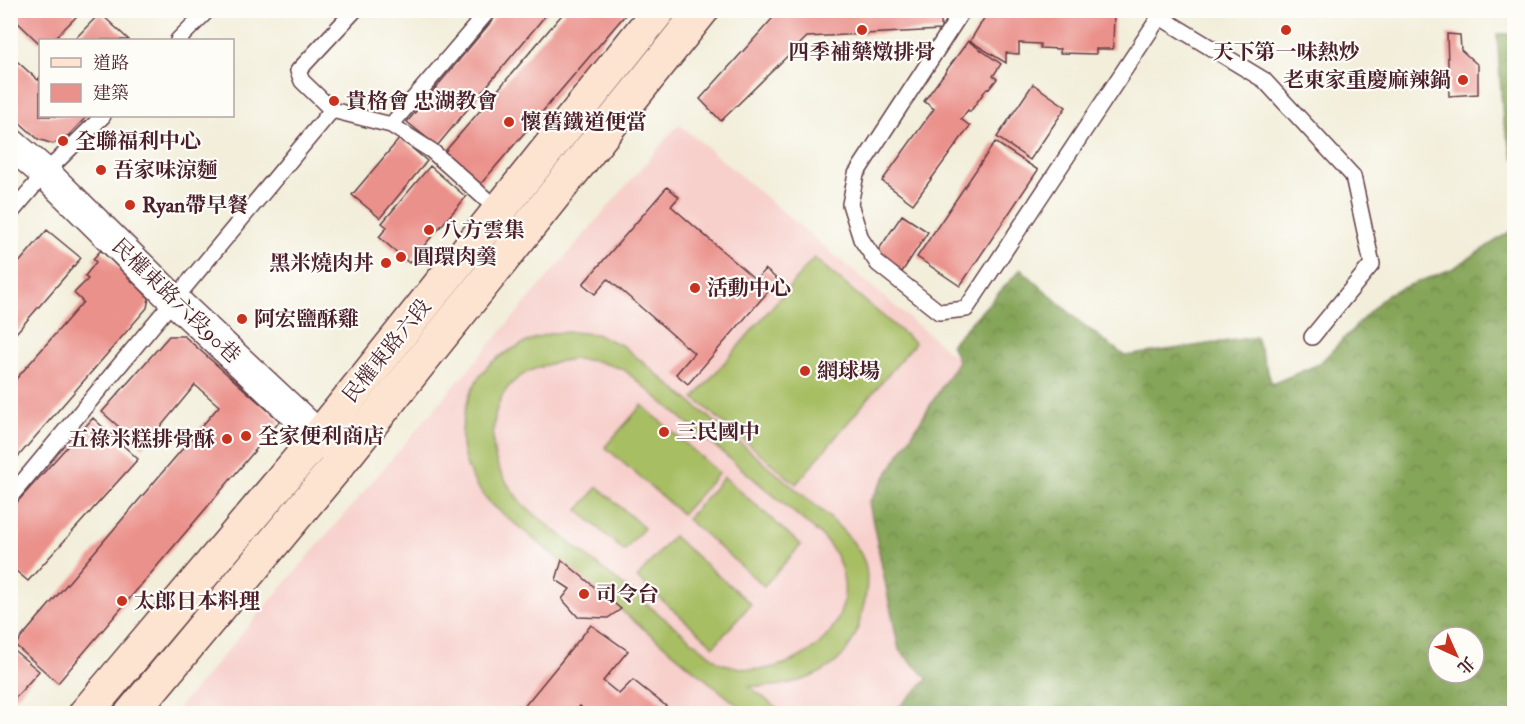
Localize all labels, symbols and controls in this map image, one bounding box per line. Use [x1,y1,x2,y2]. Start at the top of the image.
marker: 四季補藥燉排骨 [855,23,869,37]
marker: 天下第一味熱炒 [1279,23,1293,37]
legend [39,39,234,117]
place label: 四季補藥燉排骨 [789,39,936,66]
place label: 天下第一味熱炒 [1213,39,1360,66]
text: 道路 [93,52,129,75]
place label: 老東家重慶麻辣鍋 [1283,67,1451,94]
marker: 老東家重慶麻辣鍋 [1456,73,1470,87]
text: 建築 [93,82,129,105]
place label: 貴格會 忠湖教會 [346,88,497,115]
marker: 貴格會 忠湖教會 [327,94,341,108]
place label: 懷舊鐵道便當 [521,109,647,136]
marker: 懷舊鐵道便當 [502,115,516,129]
place label: 全聯福利中心 [75,128,201,155]
marker: 全聯福利中心 [56,134,70,148]
place label: 吾家味涼麵 [113,157,218,184]
marker: 吾家味涼麵 [94,163,108,177]
place label: Ryan帶早餐 [142,192,248,219]
marker: Ryan帶早餐 [123,198,137,212]
place label: 八方雲集 [441,217,525,244]
marker: 八方雲集 [422,223,436,237]
street label: 民權東路六段90巷 [106,233,246,369]
place label: 圓環肉羹 [413,244,497,271]
place label: 黑米燒肉丼 [269,250,374,277]
marker: 圓環肉羹 [394,250,408,264]
marker: 黑米燒肉丼 [379,256,393,270]
place label: 活動中心 [707,275,791,302]
marker: 活動中心 [688,281,702,295]
street label: 民權東路六段 [337,294,437,408]
place label: 阿宏鹽酥雞 [254,306,359,333]
marker: 阿宏鹽酥雞 [235,312,249,326]
place label: 網球場 [817,358,880,385]
marker: 網球場 [798,364,812,378]
place label: 三民國中 [676,419,760,446]
place label: 全家便利商店 [258,423,384,450]
marker: 三民國中 [657,425,671,439]
place label: 五祿米糕排骨酥 [68,426,215,453]
marker: 全家便利商店 [239,429,253,443]
marker: 五祿米糕排骨酥 [220,432,234,446]
place label: 司令台 [596,581,659,608]
marker: 司令台 [577,587,591,601]
place label: 太郎日本料理 [134,588,260,615]
marker: 太郎日本料理 [115,594,129,608]
north arrow [1426,625,1486,685]
text: 北 [1453,652,1479,678]

